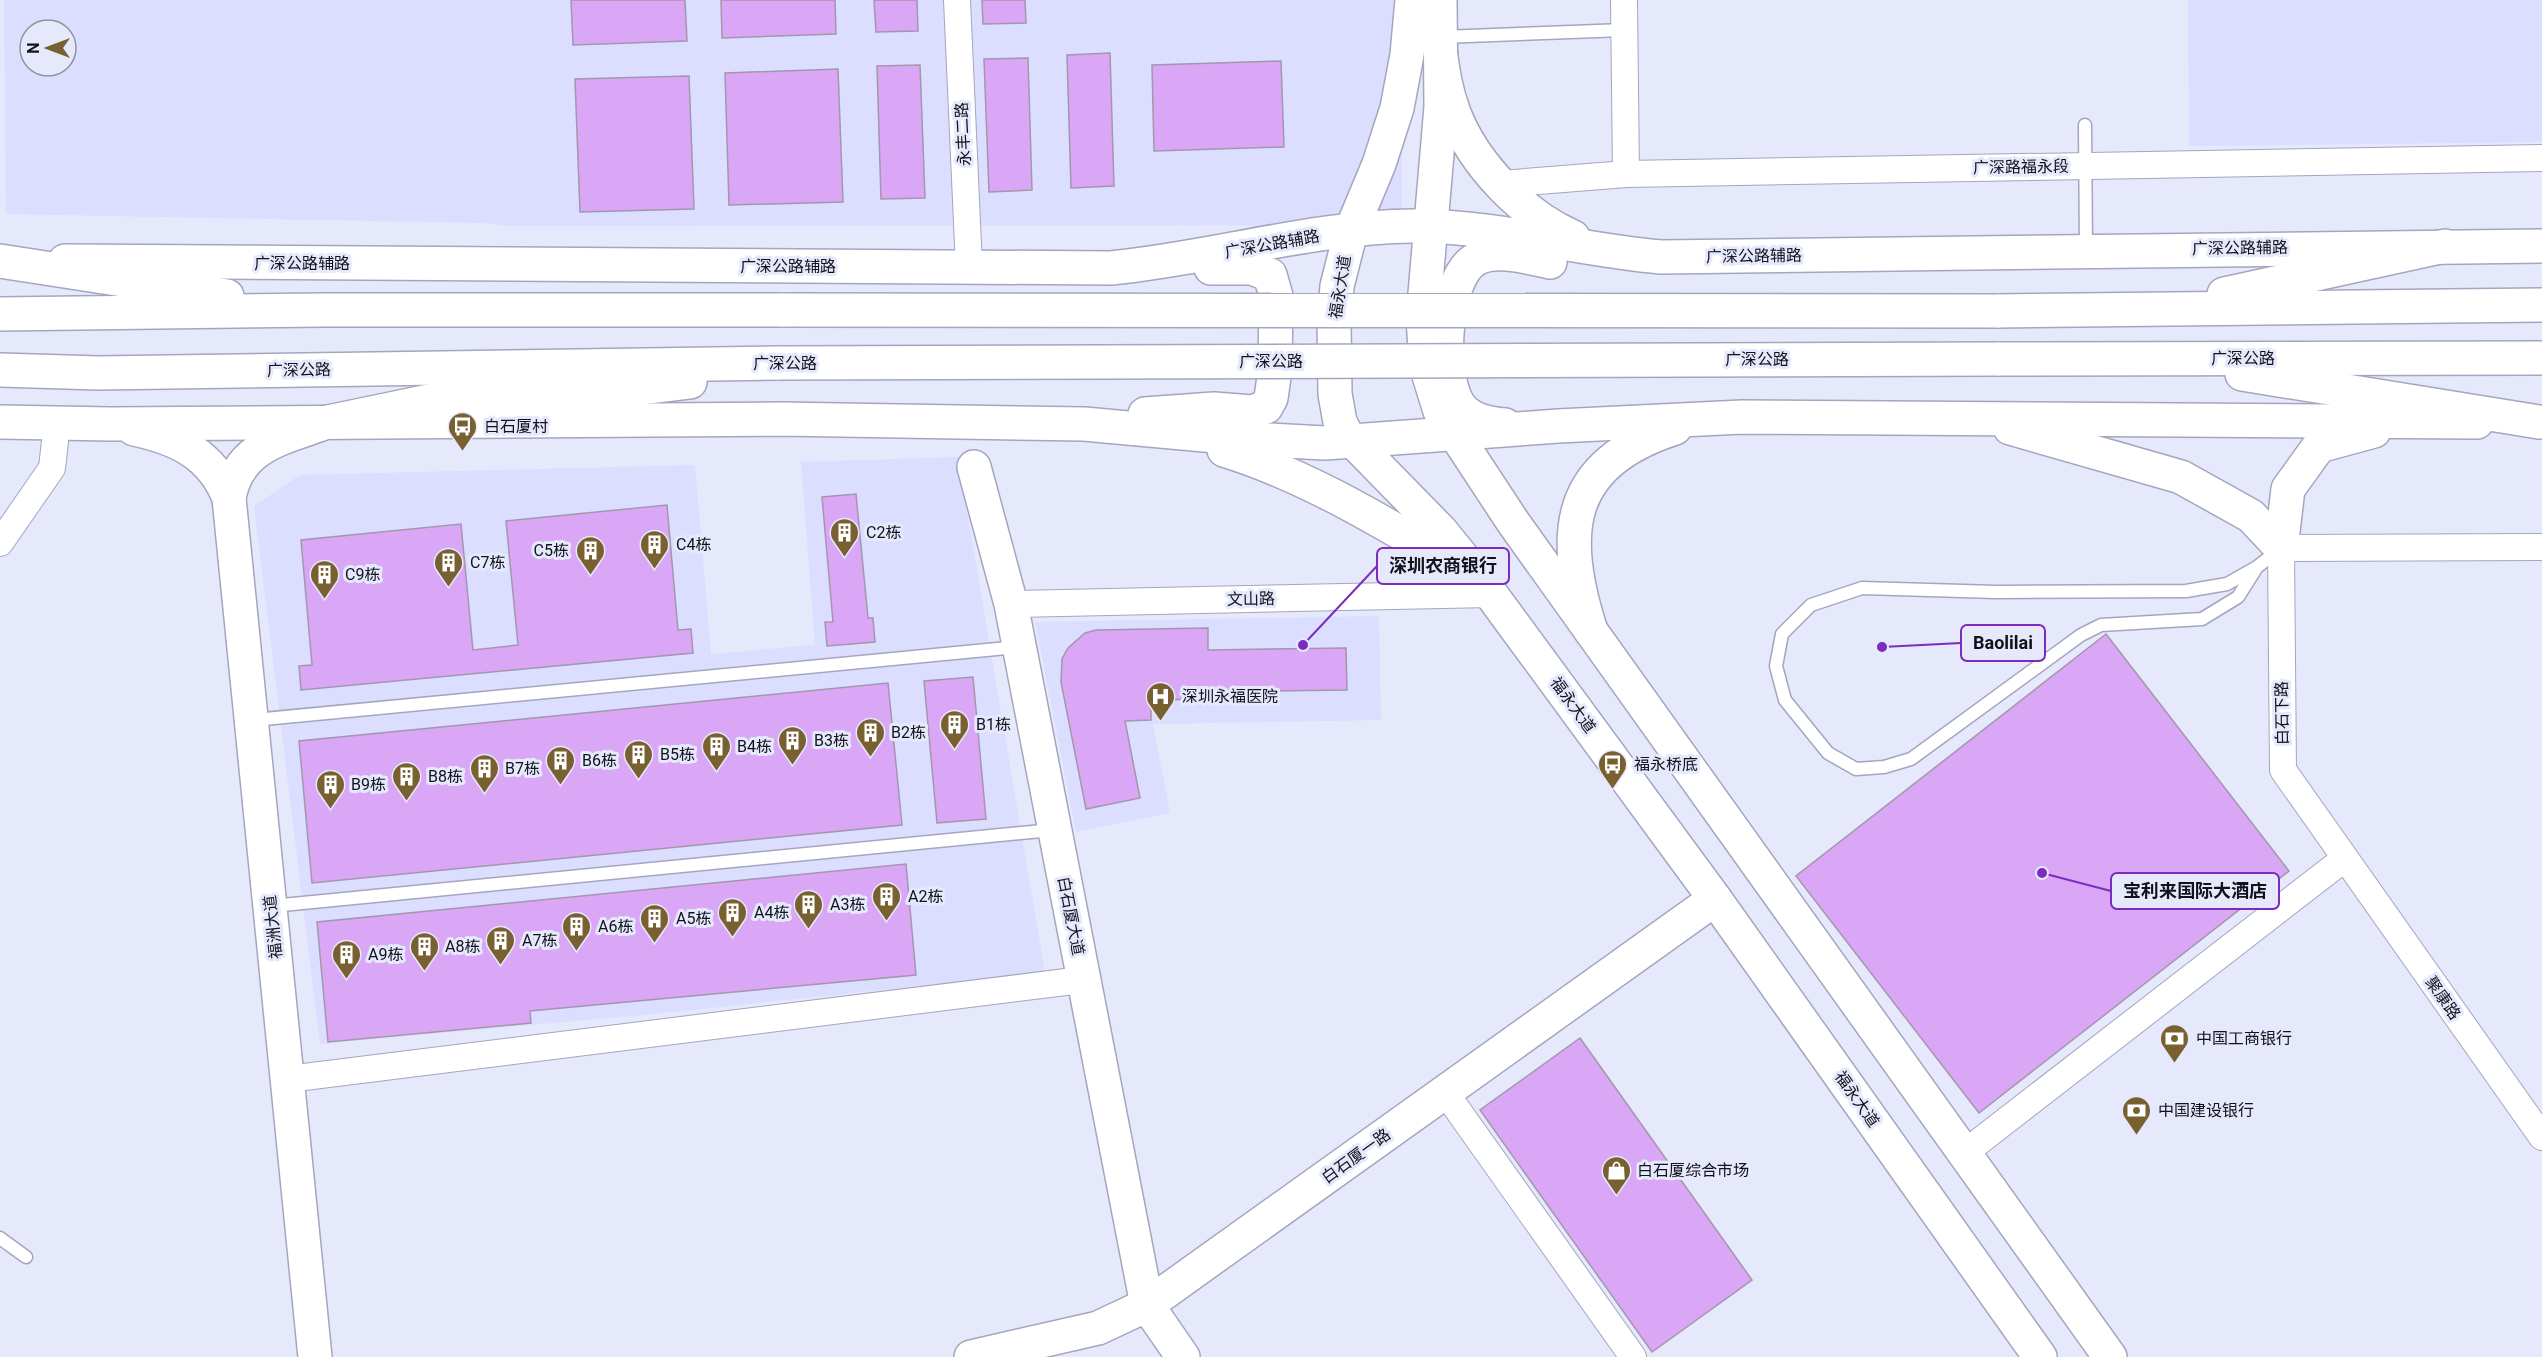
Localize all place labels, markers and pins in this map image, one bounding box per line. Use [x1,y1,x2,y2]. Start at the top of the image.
bus stop icon: 白石厦村 [447,410,479,452]
place label: 白石厦村 [484,417,548,436]
building icon: C2栋 [829,516,861,558]
place label: C2栋 [866,523,901,542]
building icon: C4栋 [639,528,671,570]
building icon: C5栋 [574,534,606,576]
place label: C4栋 [676,535,711,554]
place label: C5栋 [534,541,569,560]
building icon: C7栋 [433,546,465,588]
callout: 深圳农商银行 [1377,548,1509,584]
place label: C7栋 [470,553,505,572]
building icon: C9栋 [308,558,340,600]
place label: C9栋 [345,565,380,584]
callout: Baolilai [1961,625,2045,661]
hospital icon: 深圳永福医院 [1145,680,1177,722]
place label: 深圳永福医院 [1182,687,1278,706]
building icon: B1栋 [939,708,971,750]
place label: B1栋 [976,715,1011,734]
building icon: B2栋 [854,716,886,758]
place label: B2栋 [891,723,926,742]
building icon: B3栋 [777,724,809,766]
building icon: B4栋 [700,730,732,772]
place label: B3栋 [814,731,849,750]
place label: B4栋 [737,737,772,756]
building icon: B5栋 [623,738,655,780]
building icon: B6栋 [545,744,577,786]
place label: B5栋 [660,745,695,764]
bus stop icon: 福永桥底 [1597,748,1629,790]
place label: B6栋 [582,751,617,770]
building icon: B7栋 [468,752,500,794]
place label: 福永桥底 [1634,755,1698,774]
place label: B7栋 [505,759,540,778]
building icon: B8栋 [391,760,423,802]
place label: B8栋 [428,767,463,786]
building icon: B9栋 [314,768,346,810]
place label: B9栋 [351,775,386,794]
callout: 宝利来国际大酒店 [2111,873,2279,909]
building icon: A2栋 [871,880,903,922]
place label: A2栋 [908,887,943,906]
building icon: A3栋 [793,888,825,930]
place label: A3栋 [830,895,865,914]
building icon: A4栋 [717,896,749,938]
building icon: A5栋 [639,902,671,944]
place label: A4栋 [754,903,789,922]
place label: A5栋 [676,909,711,928]
building icon: A6栋 [561,910,593,952]
place label: A6栋 [598,917,633,936]
building icon: A7栋 [485,924,517,966]
building icon: A8栋 [408,930,440,972]
place label: A7栋 [522,931,557,950]
place label: A8栋 [445,937,480,956]
building icon: A9栋 [331,938,363,980]
place label: A9栋 [368,945,403,964]
bank icon: 中国工商银行 [2159,1022,2191,1064]
place label: 中国工商银行 [2196,1029,2292,1048]
bank icon: 中国建设银行 [2121,1094,2153,1136]
place label: 中国建设银行 [2158,1101,2254,1120]
shop icon: 白石厦综合市场 [1600,1154,1632,1196]
place label: 白石厦综合市场 [1637,1161,1749,1180]

